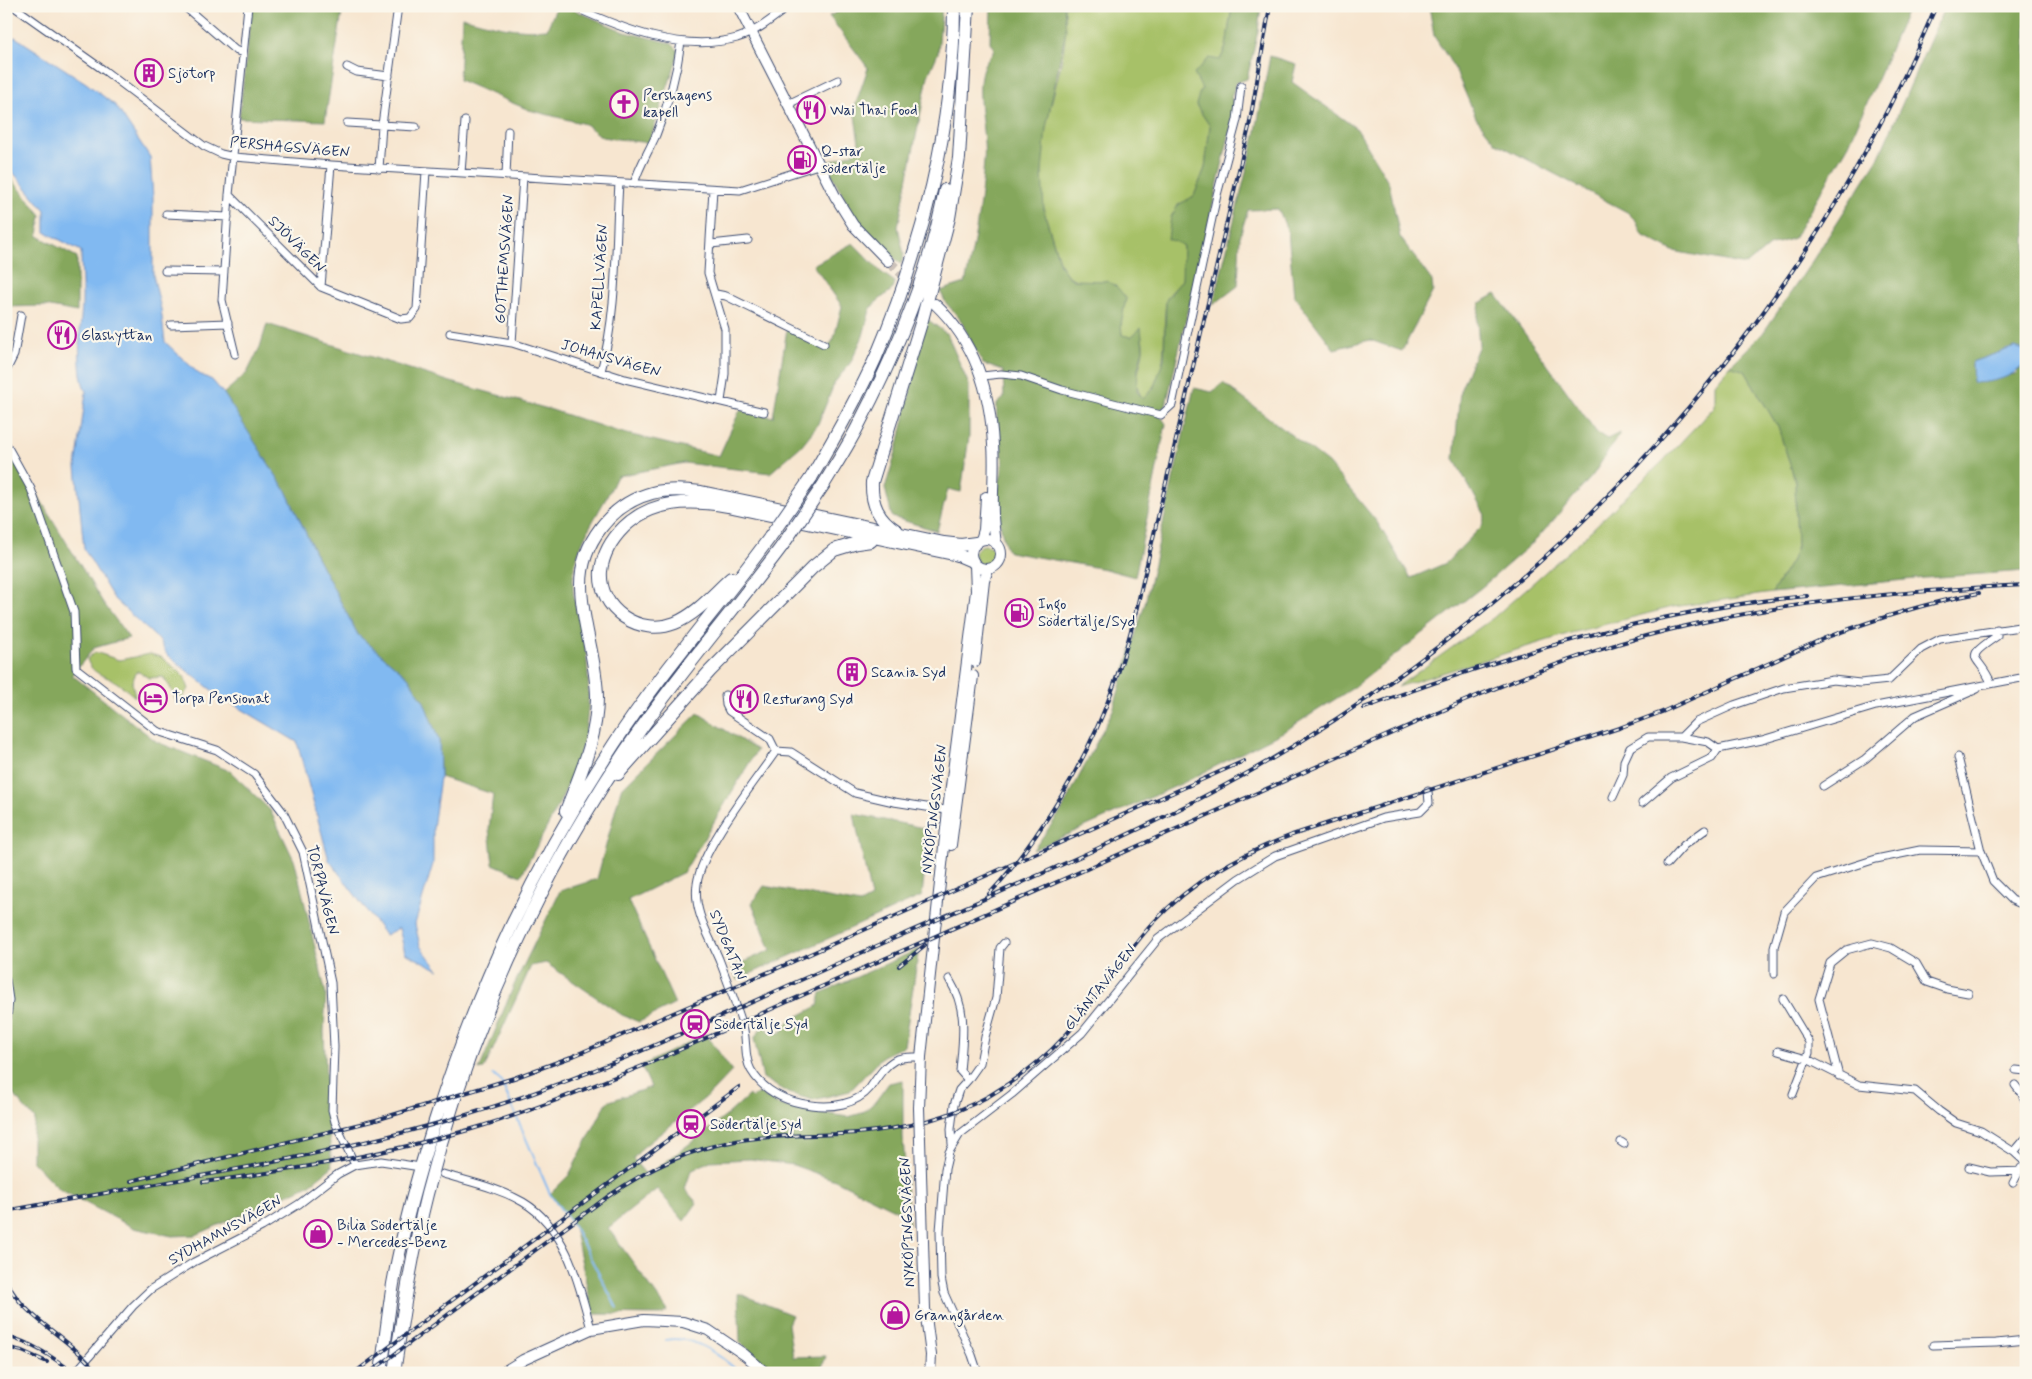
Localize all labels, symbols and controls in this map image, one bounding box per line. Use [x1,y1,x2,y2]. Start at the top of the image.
building icon: Sjötorp [134,58,164,88]
place label: Sjötorp [168,64,216,84]
place label: Pershagens kapell [643,86,712,123]
church icon: Pershagens kapell [609,89,639,119]
restaurant icon: Wai Thai Food [796,95,826,125]
place label: Wai Thai Food [830,101,918,121]
street label: PERSHAGSVÄGEN [229,133,351,163]
place label: Q-star södertälje [821,142,886,179]
fuel station icon: Q-star södertälje [787,145,817,175]
street label: GOTTHEMSVÄGEN [491,194,519,324]
street label: SJÖVÄGEN [263,212,329,278]
street label: KAPELLVÄGEN [586,223,614,331]
restaurant icon: Glashyttan [47,320,77,350]
place label: Glashyttan [81,326,152,346]
street label: JOHANSVÄGEN [558,335,663,383]
place label: Ingo Södertälje/Syd [1038,595,1135,632]
fuel station icon: Ingo Södertälje/Syd [1004,598,1034,628]
building icon: Scania Syd [837,657,867,687]
place label: Scania Syd [871,663,946,683]
hotel icon: Torpa Pensionat [138,683,168,713]
restaurant icon: Resturang Syd [729,684,759,714]
place label: Torpa Pensionat [172,689,270,709]
place label: Resturang Syd [763,690,853,711]
street label: NYKÖPINGSVÄGEN [917,743,953,875]
street label: TORPAVÄGEN [301,843,343,937]
street label: SYDGATAN [704,907,750,984]
street label: GLÄNTAVÄGEN [1060,940,1142,1035]
station icon: Södertälje Syd [680,1009,710,1039]
place label: Södertälje Syd [714,1015,808,1035]
station icon: Södertälje syd [676,1109,706,1139]
place label: Södertälje syd [710,1115,802,1135]
street label: NYKÖPINGSVÄGEN [896,1156,920,1287]
street label: SYDHAMNSVÄGEN [165,1191,286,1271]
place label: Bilia Södertälje - Mercedes-Benz [337,1216,448,1253]
shop icon: Bilia Södertälje - Mercedes-Benz [303,1219,333,1249]
shop icon: Granngården [880,1300,910,1330]
place label: Granngården [914,1306,1004,1327]

